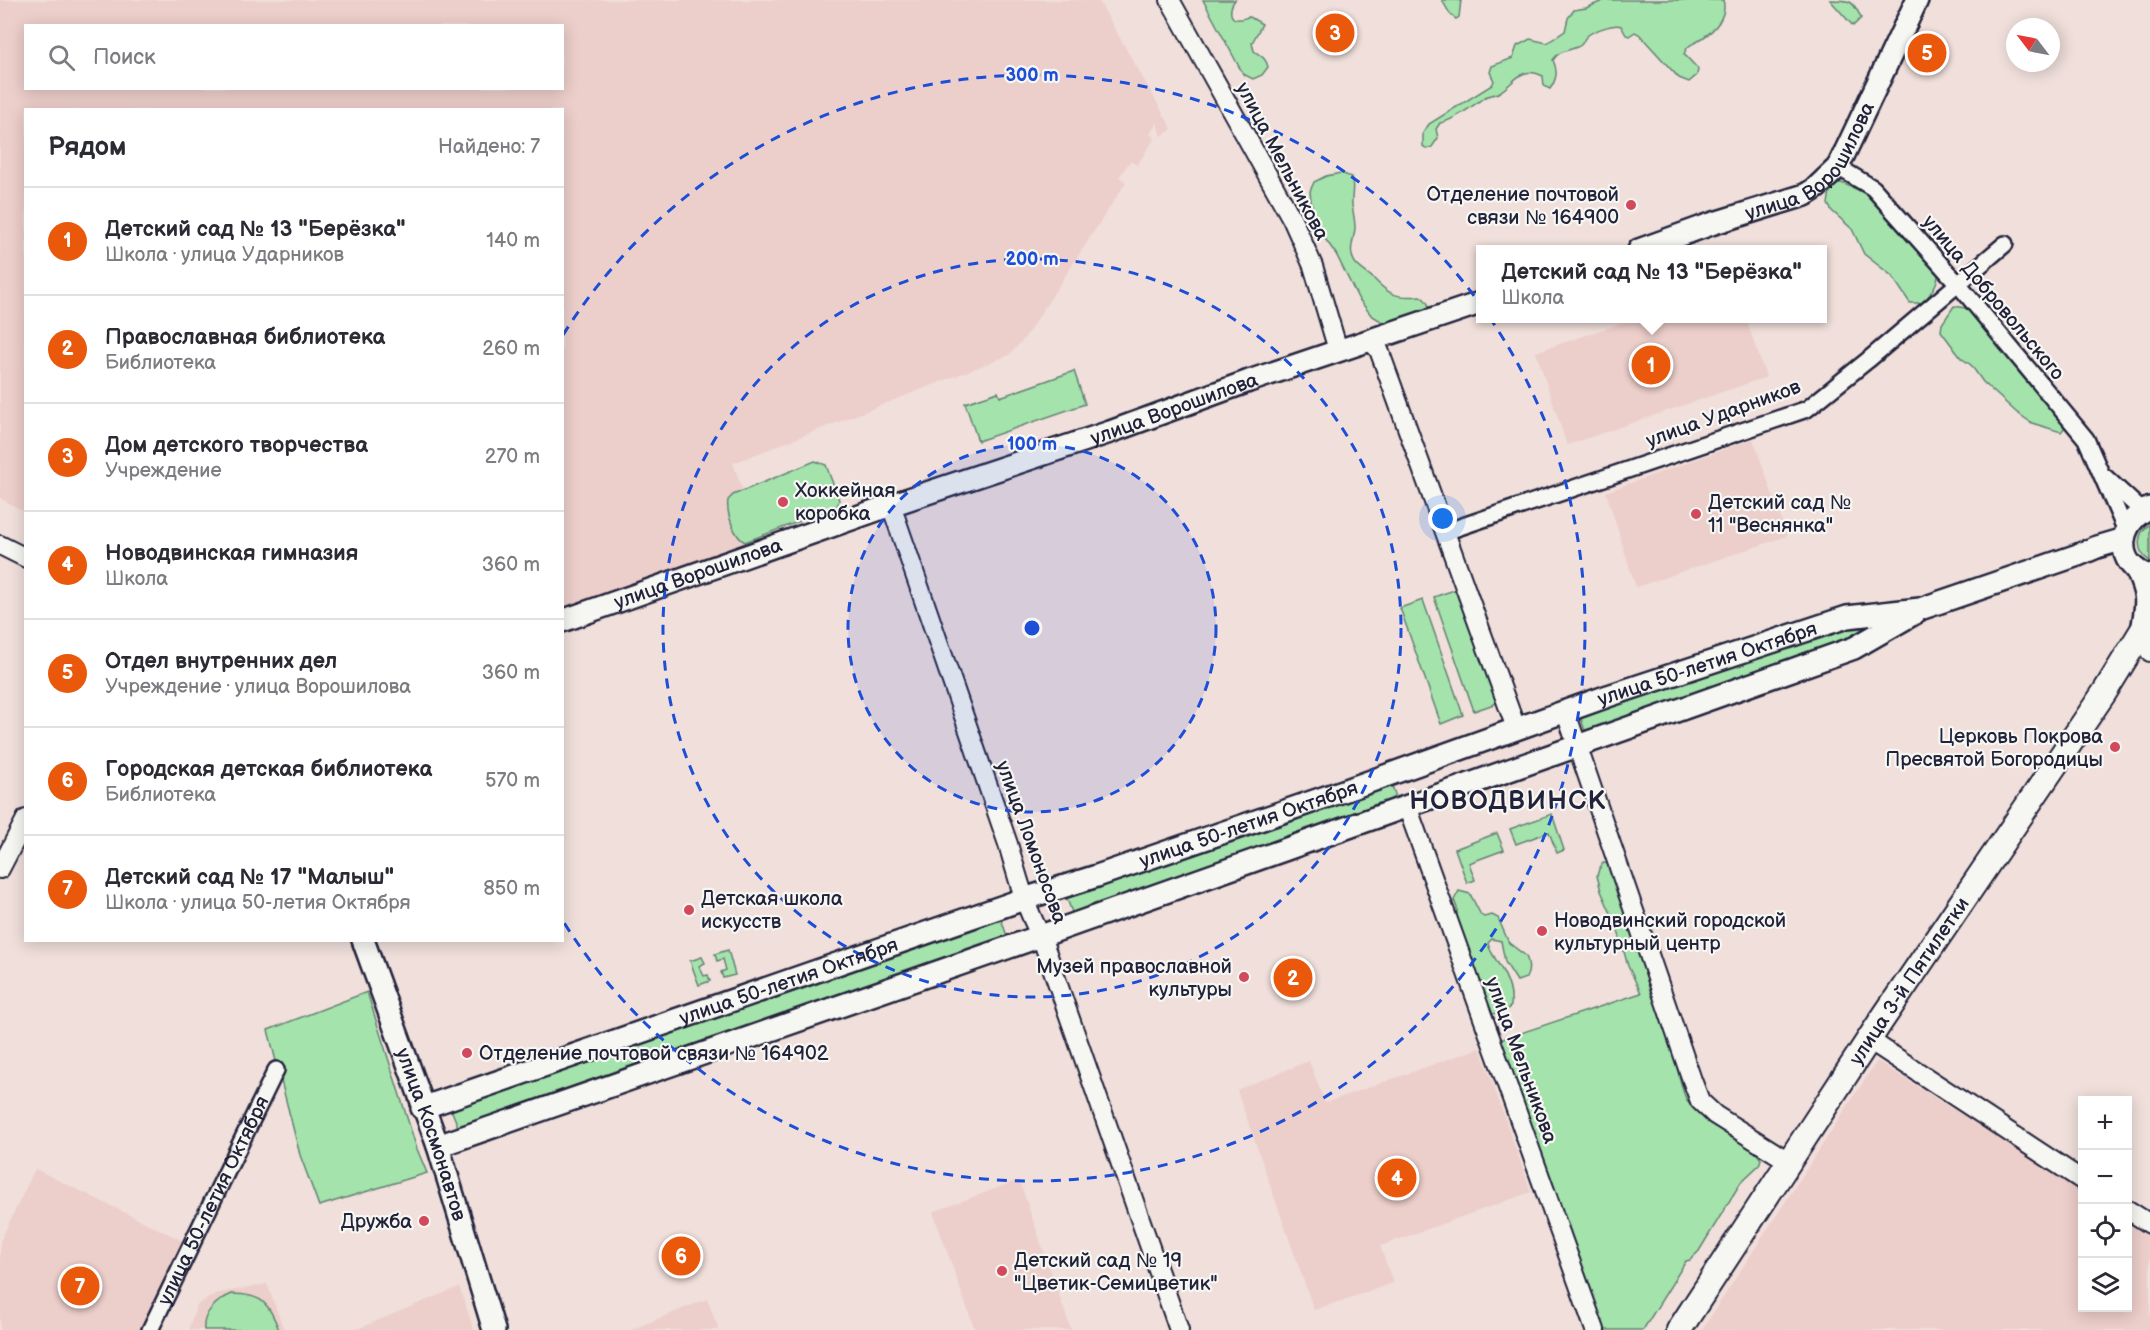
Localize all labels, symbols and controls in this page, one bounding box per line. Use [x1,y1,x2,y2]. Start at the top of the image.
pin: 3 [1316,10,1354,56]
north arrow [2006,18,2060,72]
search box [24,24,564,90]
pin: 5 [1908,31,1946,76]
icon: search [45,41,78,74]
text: Поиск [93,44,156,71]
text: 300 m [1005,65,1059,86]
street label: улица Мельникова [1230,78,1334,245]
street label: улица Ворошилова [1742,98,1880,226]
text: Рядом [48,132,126,163]
text: Найдено: 7 [438,135,540,159]
place label: Отделение почтовой связи № 164900 [1426,183,1619,230]
marker: Отделение почтовой связи № 164900 [1624,198,1638,212]
street label: улица Добровольского [1917,210,2069,385]
text: Детский сад № 13 "Берёзка" [105,216,406,243]
text: 1 [63,229,72,253]
text: 140 m [486,229,540,253]
text: Школа · улица Ударников [105,243,344,267]
popup [1476,245,1827,323]
text: 200 m [1005,249,1059,270]
text: Детский сад № 13 "Берёзка" [1501,259,1802,286]
text: Школа [1501,286,1564,310]
text: Православная библиотека [105,324,385,351]
text: 2 [62,337,73,361]
text: 260 m [482,337,540,361]
pin: 1 [1632,342,1670,388]
text: Библиотека [105,351,216,375]
street label: улица Ворошилова [1088,368,1261,451]
street label: улица Ударников [1643,375,1804,453]
text: Дом детского творчества [105,432,368,459]
text: 100 m [1007,434,1057,455]
text: 3 [62,445,73,469]
text: 270 m [485,445,540,469]
text: Учреждение [105,459,222,483]
place label: Хоккейная коробка [795,479,896,526]
place label: Детский сад № 11 "Веснянка" [1708,491,1851,538]
marker: Хоккейная коробка [776,495,790,509]
your location [1428,504,1457,533]
marker: Детский сад № 11 "Веснянка" [1689,507,1703,521]
street label: улица Ворошилова [611,533,785,615]
text: Новодвинская гимназия [105,540,358,567]
text: 4 [62,553,73,577]
text: 360 m [482,553,540,577]
text: Школа [105,567,168,591]
street label: улица 50-летия Октября [1594,617,1820,712]
centre of rings [1022,618,1042,638]
text: Отдел внутренних дел [105,648,337,675]
text: 5 [62,661,73,685]
text: 360 m [482,661,540,685]
text: Учреждение · улица Ворошилова [105,675,411,699]
place label: Церковь Покрова Пресвятой Богородицы [1885,725,2103,772]
marker: Церковь Покрова Пресвятой Богородицы [2108,740,2122,754]
text: Городская детская библиотека [105,756,432,783]
street label: улица Ломоносова [990,758,1072,927]
text: 6 [61,769,74,793]
text: 570 m [485,769,540,793]
street label: улица 50-летия Октября [1136,776,1361,873]
text: Библиотека [105,783,216,807]
district label: НОВОДВИНСК [1409,786,1607,817]
text: Детский сад № 17 "Малыш" [105,864,394,891]
text: 7 [62,877,73,901]
text: 850 m [483,877,540,901]
place label: Детская школа искусств [701,887,843,934]
text: Школа · улица 50-летия Октября [105,891,411,915]
street label: улица 3-й Пятилетки [1844,893,1975,1070]
marker: Детская школа искусств [682,903,696,917]
place label: Новодвинский городской культурный центр [1554,909,1786,956]
marker: Новодвинский городской культурный центр [1535,924,1549,938]
street label: улица 50-летия Октября [676,933,901,1031]
place label: Музей православной культуры [1036,955,1232,1002]
pin: 2 [1274,956,1312,1000]
marker: Музей православной культуры [1237,970,1251,984]
street label: улица Мельникова [1480,974,1562,1147]
place label: Отделение почтовой связи № 164902 [479,1042,829,1066]
street label: улица Космонавтов [390,1045,471,1224]
marker: Отделение почтовой связи № 164902 [460,1046,474,1060]
street label: улица 50-летия Октября [153,1092,275,1309]
map controls [2078,1096,2132,1312]
button: + [2078,1096,2132,1150]
button: − [2078,1150,2132,1204]
pin: 4 [1378,1156,1416,1200]
button: locate [2078,1204,2132,1258]
place label: Дружба [341,1210,412,1234]
marker: Дружба [417,1214,431,1228]
pin: 6 [662,1234,700,1278]
place label: Детский сад № 19 "Цветик-Семицветик" [1014,1249,1218,1296]
button: layers [2078,1258,2132,1312]
pin: 7 [60,1264,100,1308]
marker: Детский сад № 19 "Цветик-Семицветик" [995,1264,1009,1278]

